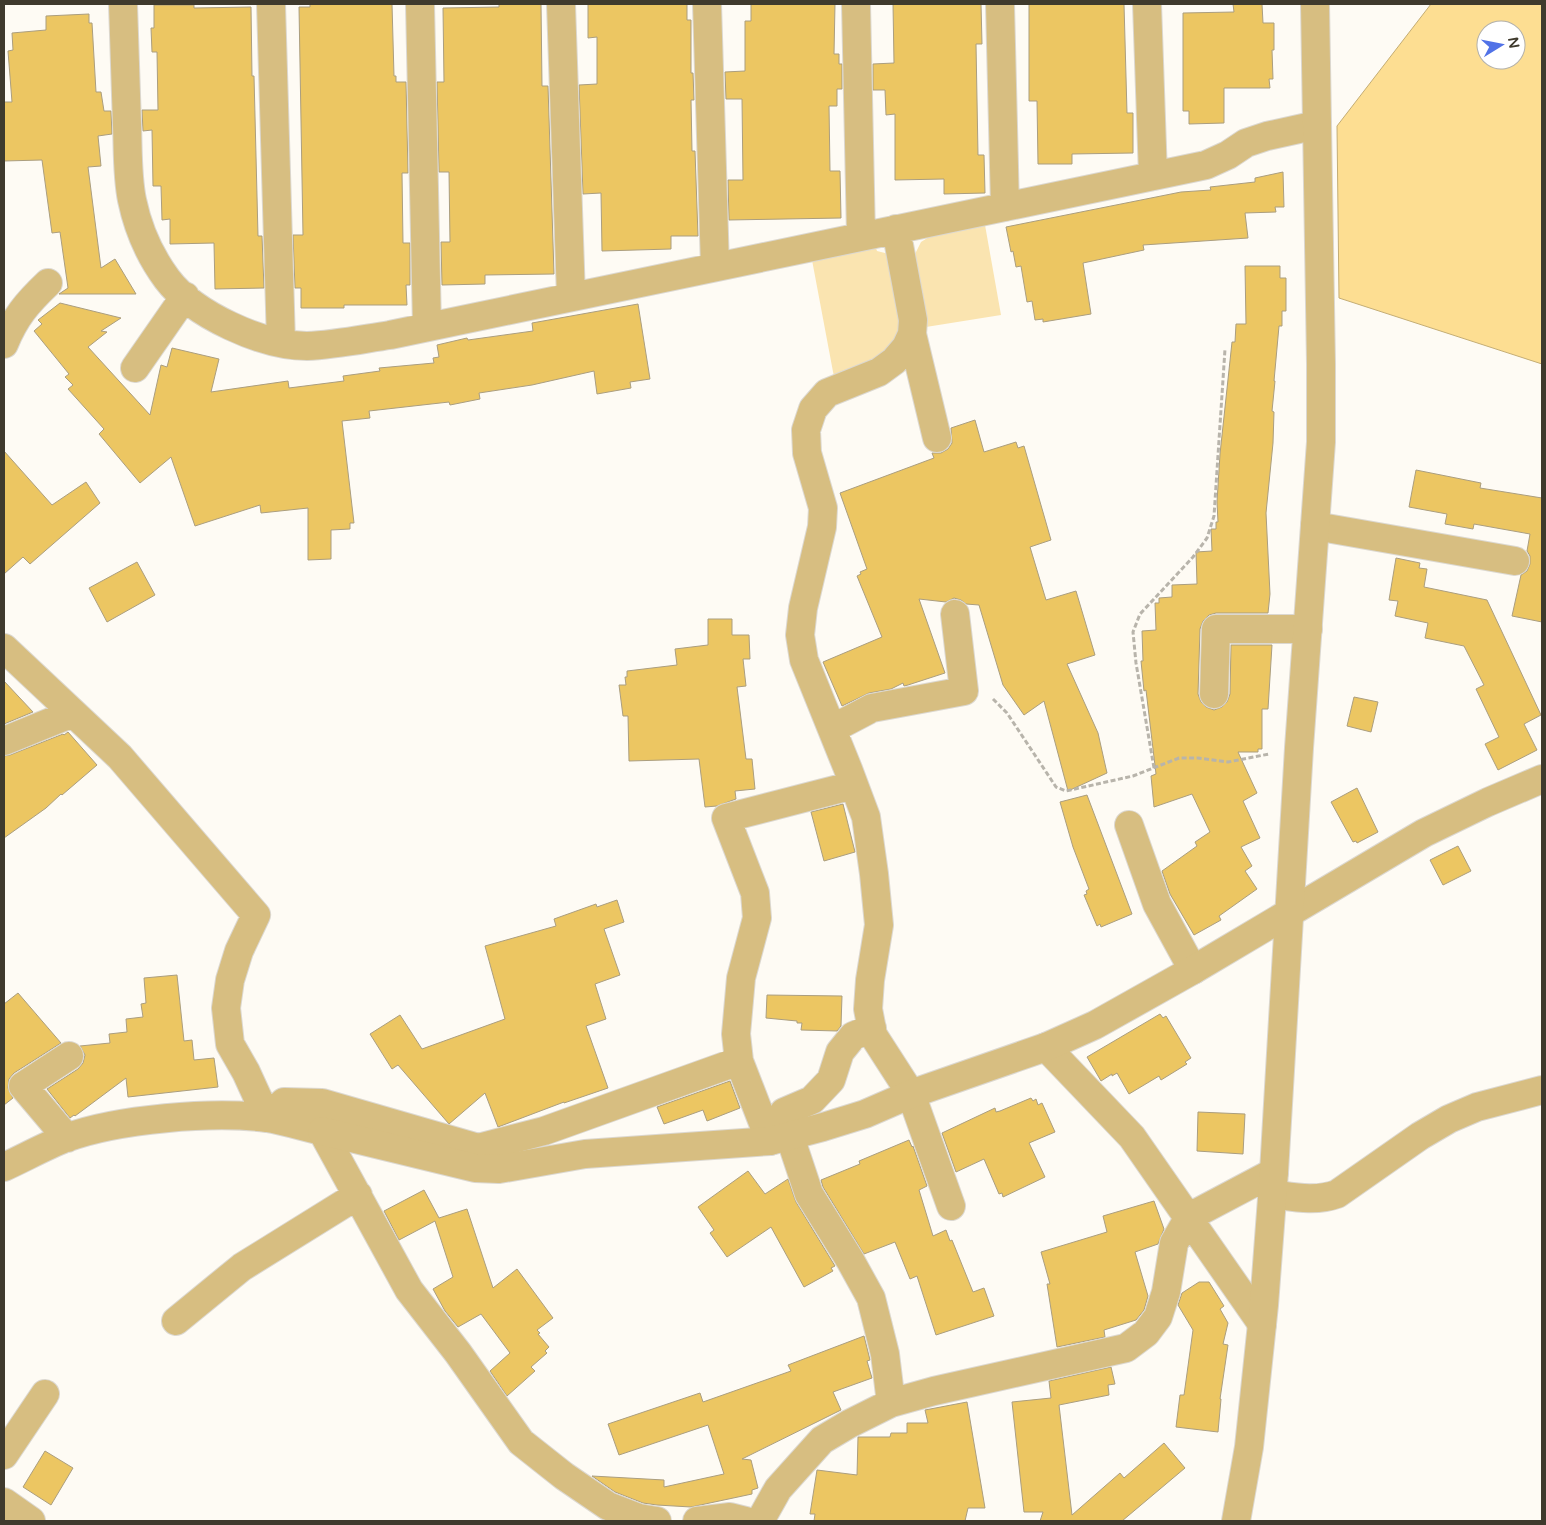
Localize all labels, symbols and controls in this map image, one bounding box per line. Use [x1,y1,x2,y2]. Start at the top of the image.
north arrow [1476,20,1526,70]
text: N [1504,36,1523,50]

